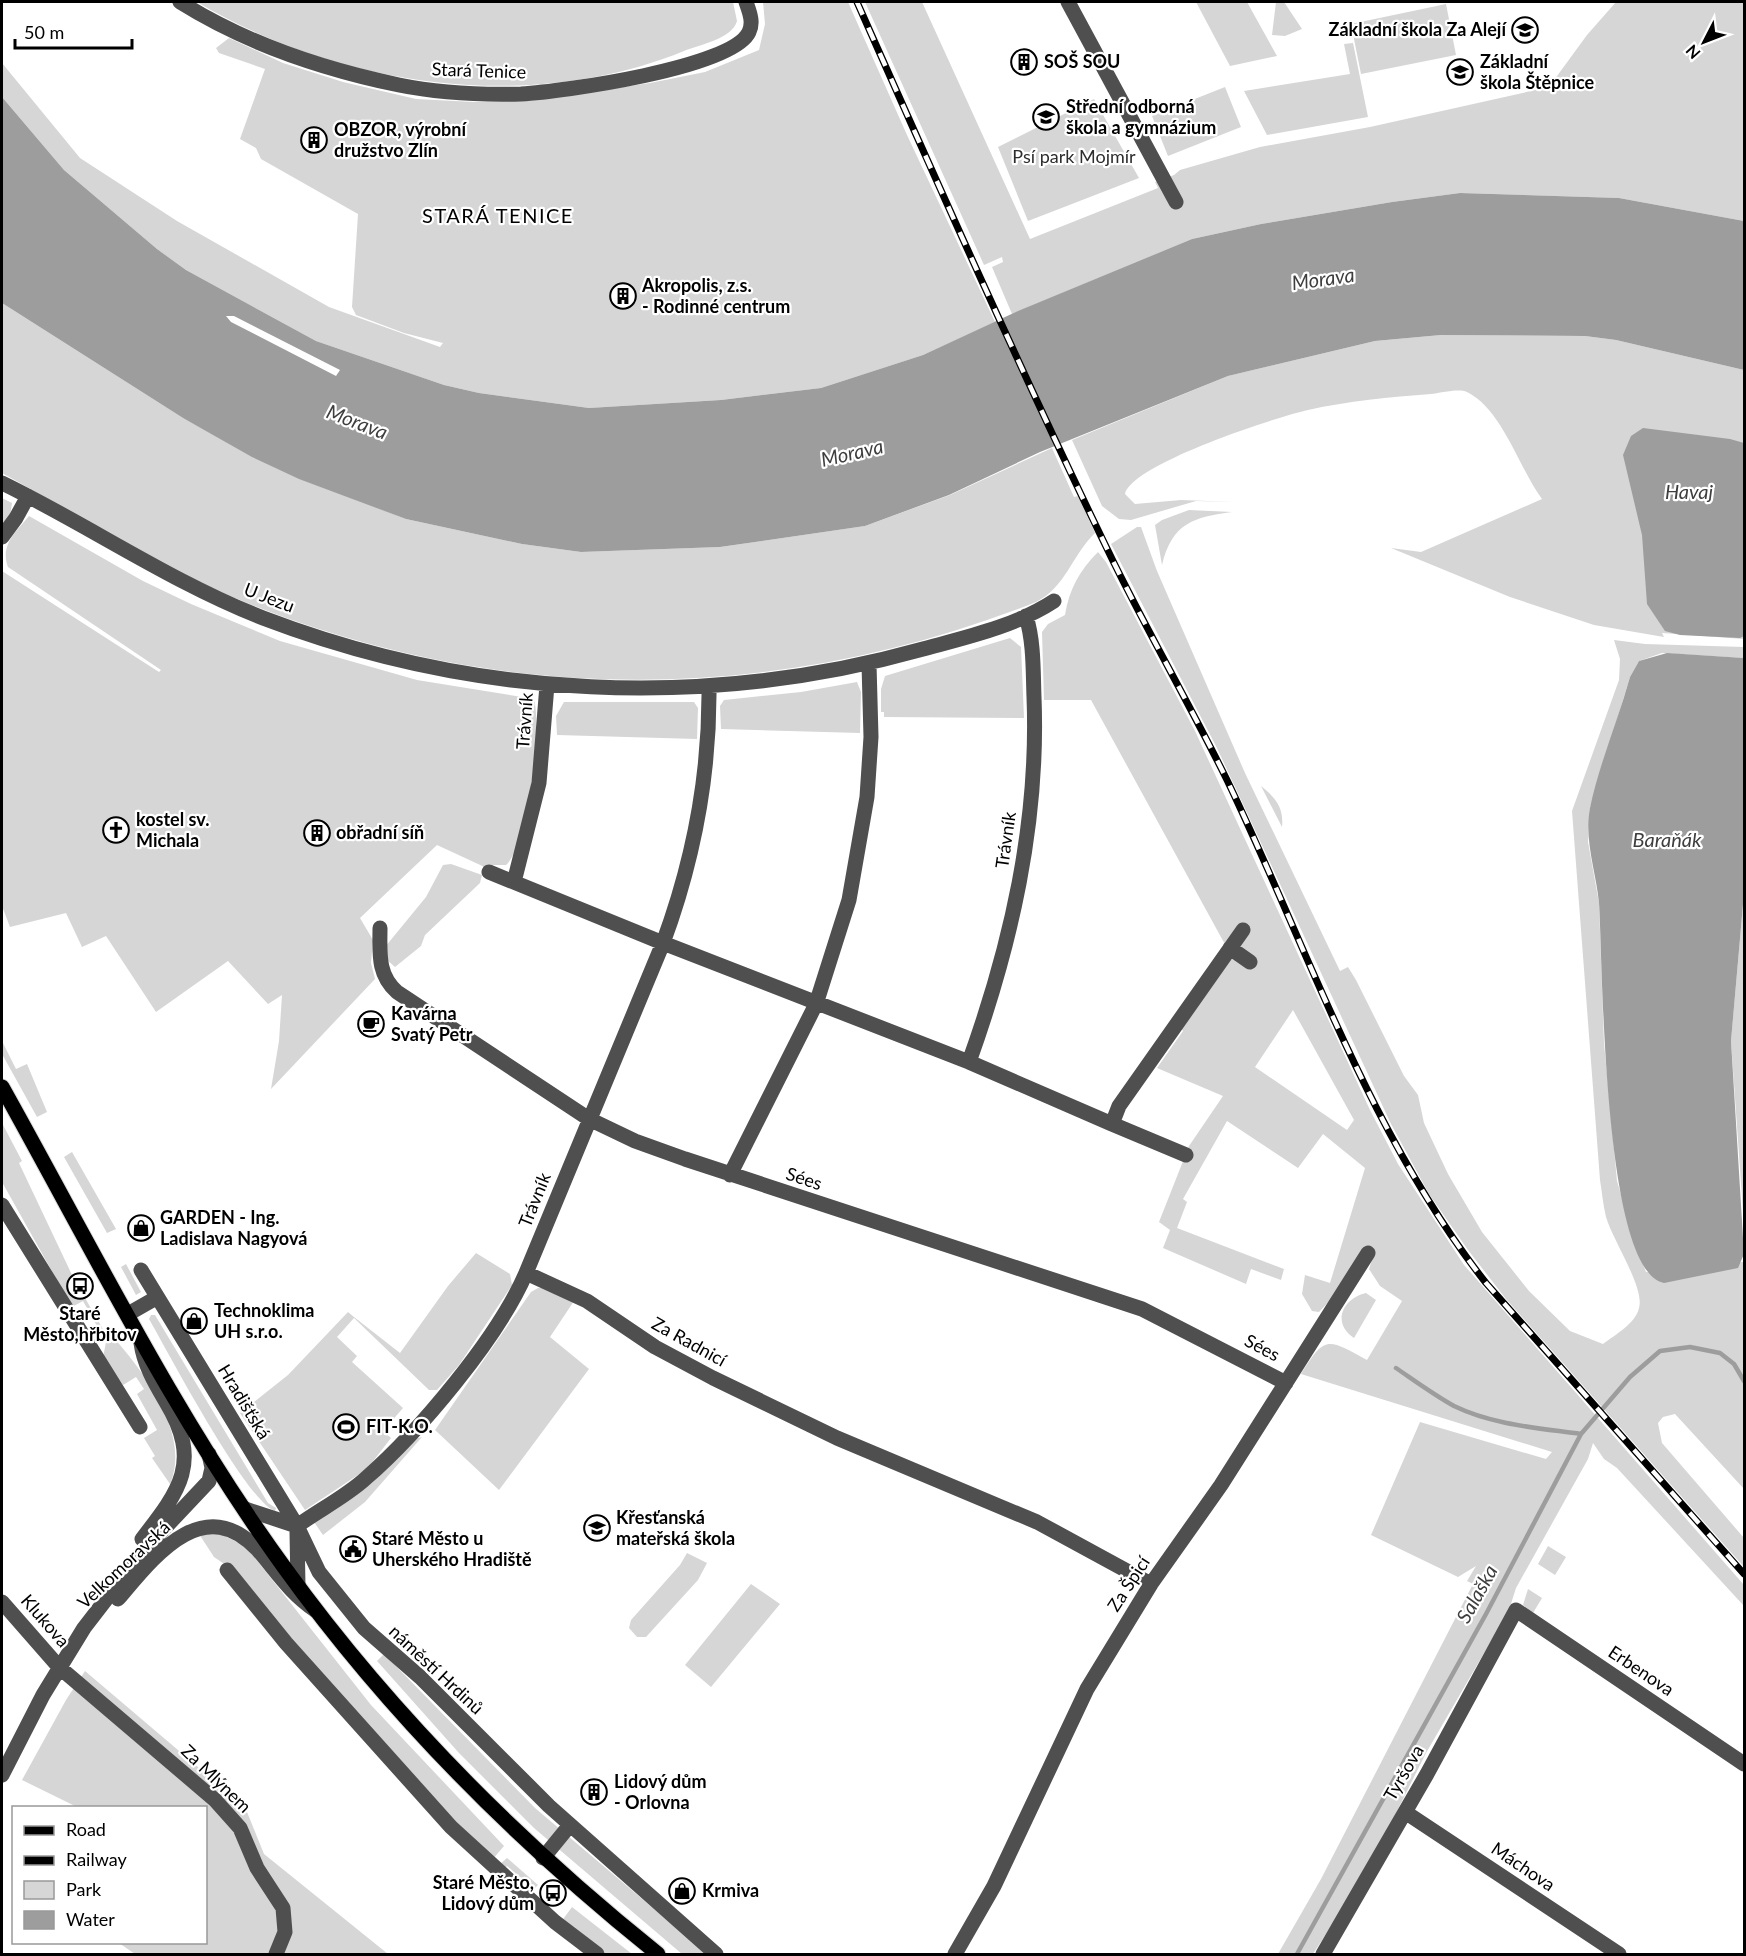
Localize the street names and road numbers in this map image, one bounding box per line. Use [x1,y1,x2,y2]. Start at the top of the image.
street label: Stará Tenice [431,57,527,83]
street label: U Jezu [241,577,298,617]
street label: Trávník [511,691,537,750]
street label: Trávník [990,809,1020,870]
street label: Sées [784,1162,825,1194]
street label: Trávník [513,1168,555,1230]
street label: Za Radnicí [648,1312,731,1371]
street label: Sées [1241,1329,1284,1365]
street label: Hradišťská [214,1360,276,1443]
street label: Velkomoravská [72,1516,174,1613]
street label: Za Špicí [1102,1551,1154,1615]
street label: Klukova [17,1589,75,1651]
street label: náměstí Hrdinů [385,1620,488,1719]
street label: Erbenova [1605,1640,1679,1700]
street label: Za Mlýnem [177,1740,256,1817]
street label: Tyršova [1378,1741,1428,1804]
street label: Máchova [1488,1837,1560,1895]

